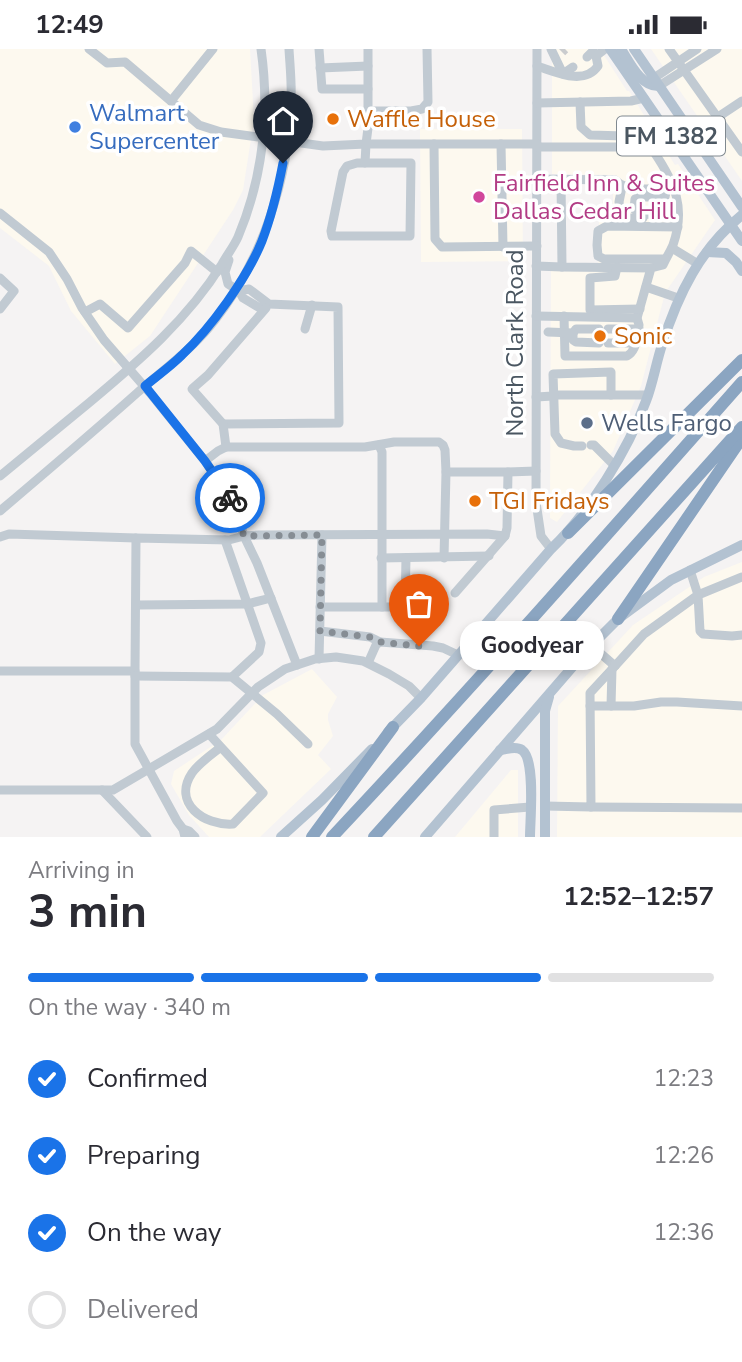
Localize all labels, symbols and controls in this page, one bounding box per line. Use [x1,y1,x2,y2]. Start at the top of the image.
text: 12:49 [35,7,104,42]
pin [253,91,313,163]
place label: Walmart Supercenter [89,97,220,157]
icon: home [264,102,302,140]
place label: Waffle House [347,103,496,135]
marker: Waffle House [325,111,341,127]
road number: FM 1382 [617,117,725,155]
marker: Walmart Supercenter [67,119,83,135]
place label: Fairfield Inn & Suites Dallas Cedar Hill [493,167,715,227]
marker: Fairfield Inn & Suites Dallas Cedar Hill [471,189,487,205]
street label: North Clark Road [499,249,531,437]
place label: Sonic [614,320,672,352]
marker: Sonic [592,328,608,344]
place label: Wells Fargo [601,407,732,439]
marker: Wells Fargo [579,415,595,431]
courier [195,463,265,533]
icon: bike [211,479,249,517]
place label: TGI Fridays [489,485,609,517]
marker: TGI Fridays [467,493,483,509]
pin [389,574,449,646]
icon: bag [400,585,438,623]
callout: Goodyear [461,621,604,671]
text: Goodyear [480,630,584,661]
text: Arriving in [28,855,135,886]
text: 12:52–12:57 [563,879,714,914]
text: 3 min [28,880,147,943]
text: On the way · 340 m [28,992,231,1023]
icon: check [28,1060,66,1098]
text: Confirmed [87,1061,208,1096]
text: 12:23 [654,1063,714,1094]
icon: check [28,1137,66,1175]
text: Preparing [87,1138,200,1173]
text: 12:26 [654,1140,714,1171]
icon: check [28,1214,66,1252]
text: On the way [87,1215,221,1250]
text: 12:36 [654,1217,714,1248]
text: Delivered [87,1292,199,1327]

